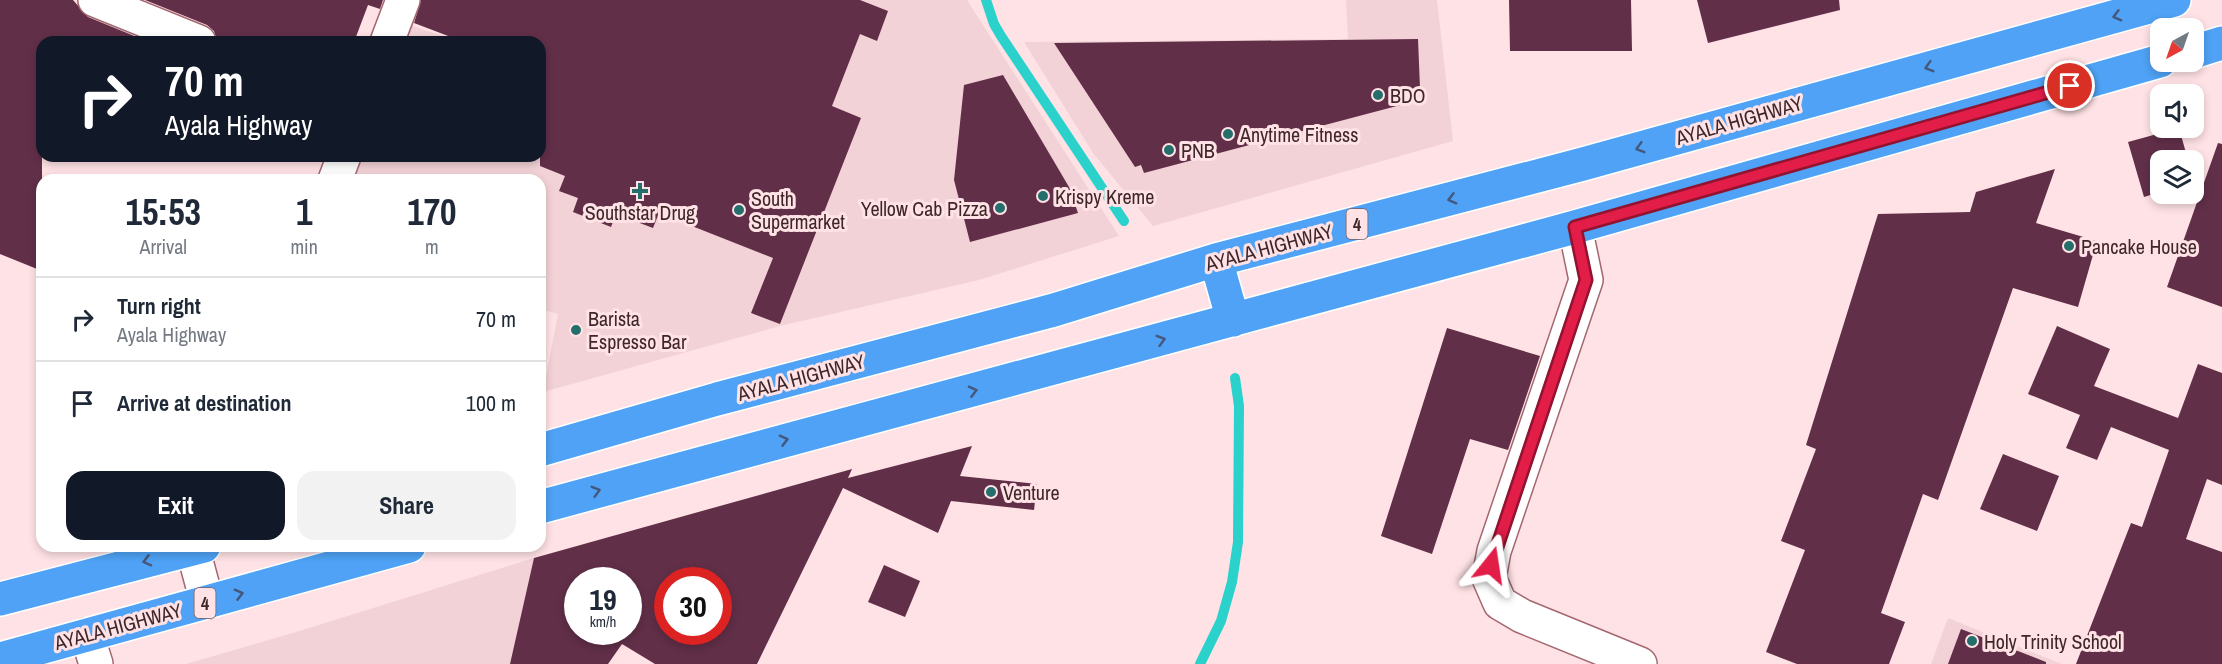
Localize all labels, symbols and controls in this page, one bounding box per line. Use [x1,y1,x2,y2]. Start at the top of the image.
one-way arrow [2112,8,2122,21]
north arrow [2150,18,2204,72]
map controls [2150,18,2204,204]
text: 70 m [165,53,244,109]
icon: right [66,60,144,138]
one-way arrow [1924,60,1935,72]
pin [2044,60,2095,111]
icon: arrive [2053,69,2086,102]
place label: BDO [1390,82,1426,109]
button: sound [2150,84,2204,138]
marker: BDO [1371,88,1385,102]
street label: AYALA HIGHWAY [1671,89,1806,151]
text: Ayala Highway [165,107,312,143]
place label: Anytime Fitness [1239,121,1359,148]
marker: Anytime Fitness [1221,127,1235,141]
place label: PNB [1181,137,1215,164]
one-way arrow [1635,141,1646,153]
marker: PNB [1162,143,1176,157]
button: layers [2150,150,2204,204]
place label: Krispy Kreme [1055,183,1154,210]
marker: Southstar Drug [633,184,647,198]
place label: South Supermarket [751,185,845,235]
text: 15:53 [125,188,201,236]
text: 1 [296,188,312,236]
text: 170 [407,188,457,236]
marker: Krispy Kreme [1036,189,1050,203]
one-way arrow [1447,192,1458,204]
place label: Yellow Cab Pizza [861,195,988,222]
place label: Southstar Drug [585,199,695,226]
marker: Yellow Cab Pizza [993,201,1007,215]
marker: South Supermarket [732,203,746,217]
road number: 4 [1346,209,1368,239]
street label: AYALA HIGHWAY [1201,217,1336,277]
text: Arrival [140,233,187,260]
text: min [290,233,318,260]
text: m [425,233,439,260]
place label: Pancake House [2081,233,2197,260]
marker: Pancake House [2062,239,2076,253]
text: Turn right [117,291,201,321]
icon: right [66,303,99,336]
text: 70 m [476,304,516,334]
place label: Barista Espresso Bar [588,305,687,355]
text: Ayala Highway [117,321,226,348]
marker: Barista Espresso Bar [569,323,583,337]
one-way arrow [1155,335,1166,347]
street label: AYALA HIGHWAY [733,347,868,407]
one-way arrow [968,385,978,398]
icon: arrive [66,387,99,420]
text: Arrive at destination [117,388,291,418]
text: 100 m [466,388,516,418]
one-way arrow [778,435,789,447]
button: Exit [66,471,285,540]
button: Share [297,471,516,540]
place label: Venture [1003,479,1060,506]
marker: Venture [984,485,998,499]
one-way arrow [590,486,601,498]
position arrow [1459,533,1523,597]
one-way arrow [143,553,153,566]
speed limit sign: 30 [654,567,732,645]
text: 19 [589,579,617,619]
road number: 4 [194,588,216,618]
one-way arrow [234,588,244,601]
street label: AYALA HIGHWAY [50,596,185,656]
text: km/h [590,611,616,632]
place label: Holy Trinity School [1984,628,2122,655]
marker: Holy Trinity School [1965,634,1979,648]

